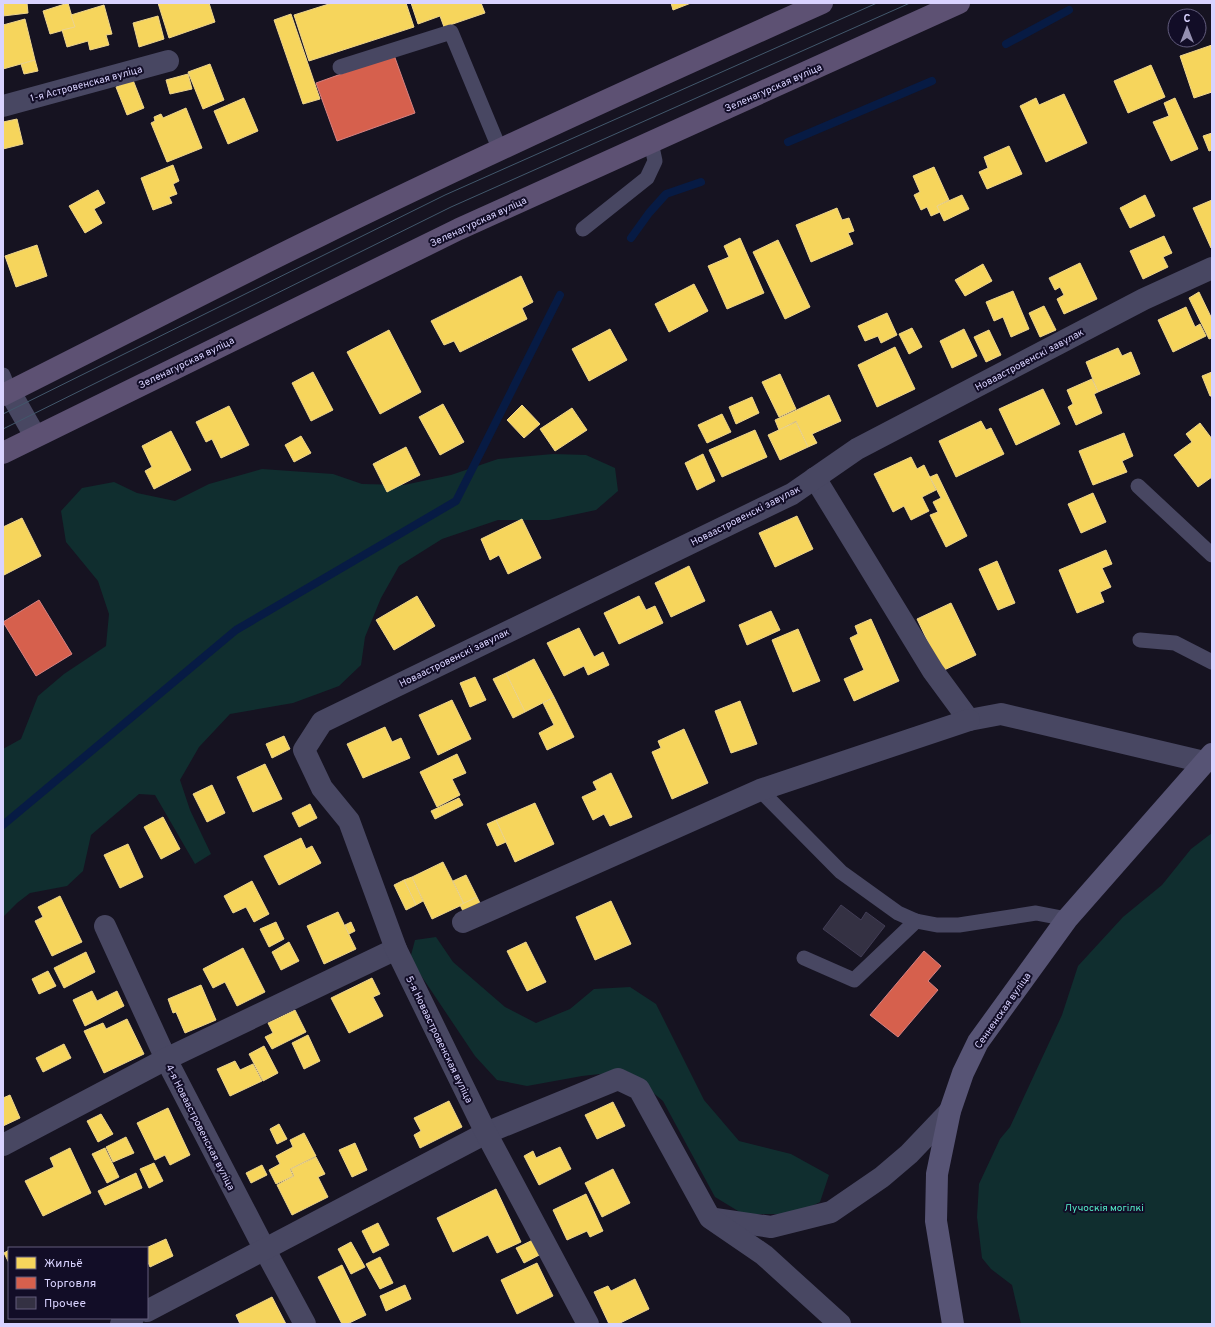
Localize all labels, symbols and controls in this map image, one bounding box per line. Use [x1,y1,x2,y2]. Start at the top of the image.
north arrow [1167,8,1207,48]
text: С [1183,12,1191,26]
street label: Зеленагурская вуліца [723,61,824,116]
street label: 1-я Астровенская вуліца [29,63,144,106]
street label: Зеленагурская вуліца [428,194,529,250]
street label: Новаастровенскі завулак [973,326,1087,395]
street label: Зеленагурская вуліца [137,334,237,392]
street label: Новаастровенскі завулак [689,483,803,550]
street label: Новаастровенскі завулак [397,626,512,691]
street label: Сенненская вуліца [972,970,1034,1052]
street label: 5-я Новаастровенская вуліца [402,974,475,1105]
street label: 4-я Новаастровенская вуліца [162,1062,237,1193]
park label: Лучоскія могілкі [1064,1202,1144,1215]
legend [8,1247,148,1319]
text: Жильё [44,1256,83,1272]
text: Торговля [44,1276,96,1292]
text: Прочее [44,1296,86,1312]

